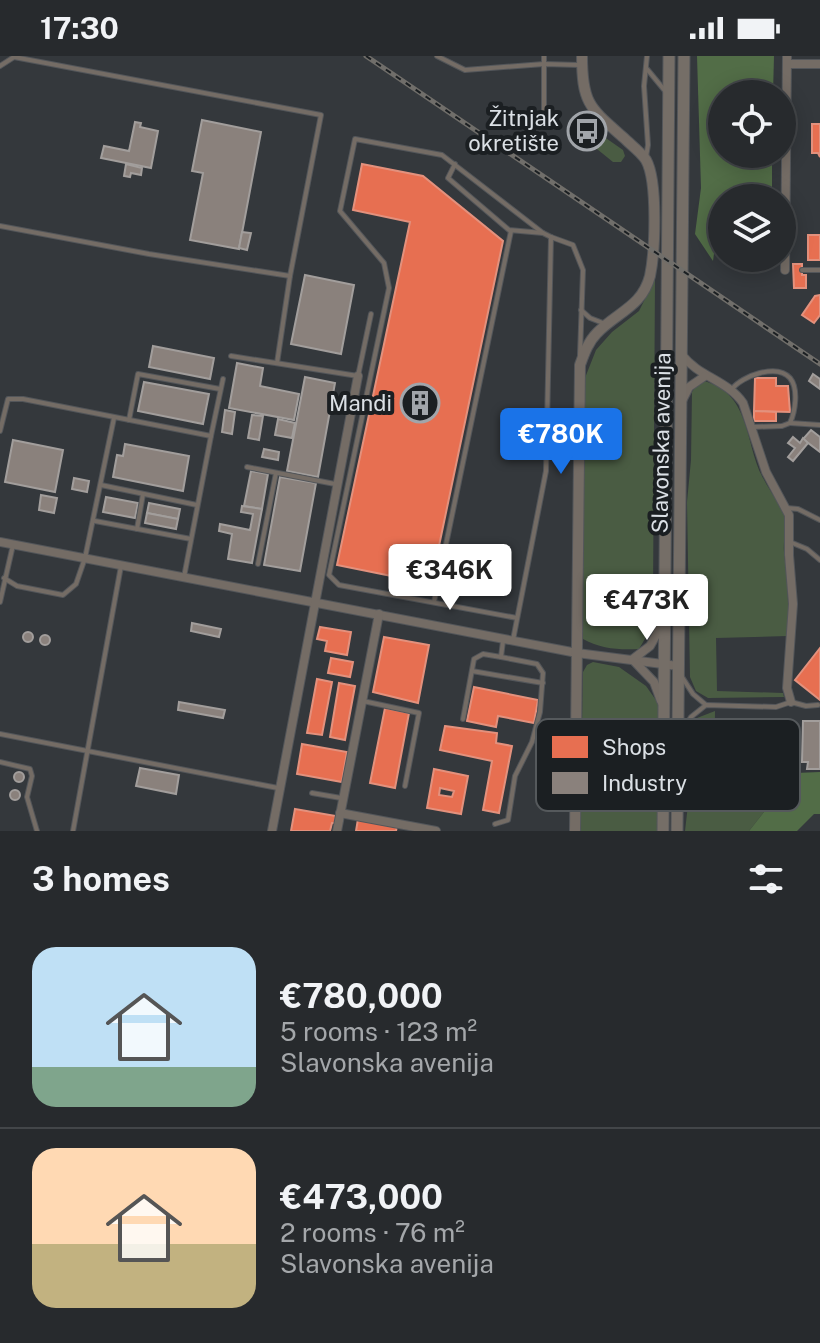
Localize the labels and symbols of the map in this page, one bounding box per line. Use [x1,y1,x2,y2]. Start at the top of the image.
place label: Žitnjak okretište [468,105,559,156]
bus stop icon: Žitnjak okretište [566,110,608,152]
street label: Slavonska avenija [646,352,676,534]
building icon: Mandi [399,382,441,424]
place label: Mandi [329,390,392,416]
pin: €780K [505,408,617,476]
pin: €346K [394,544,506,612]
pin: €473K [591,574,703,642]
legend [536,719,800,811]
text: Shops [602,734,666,760]
text: Industry [602,770,687,796]

